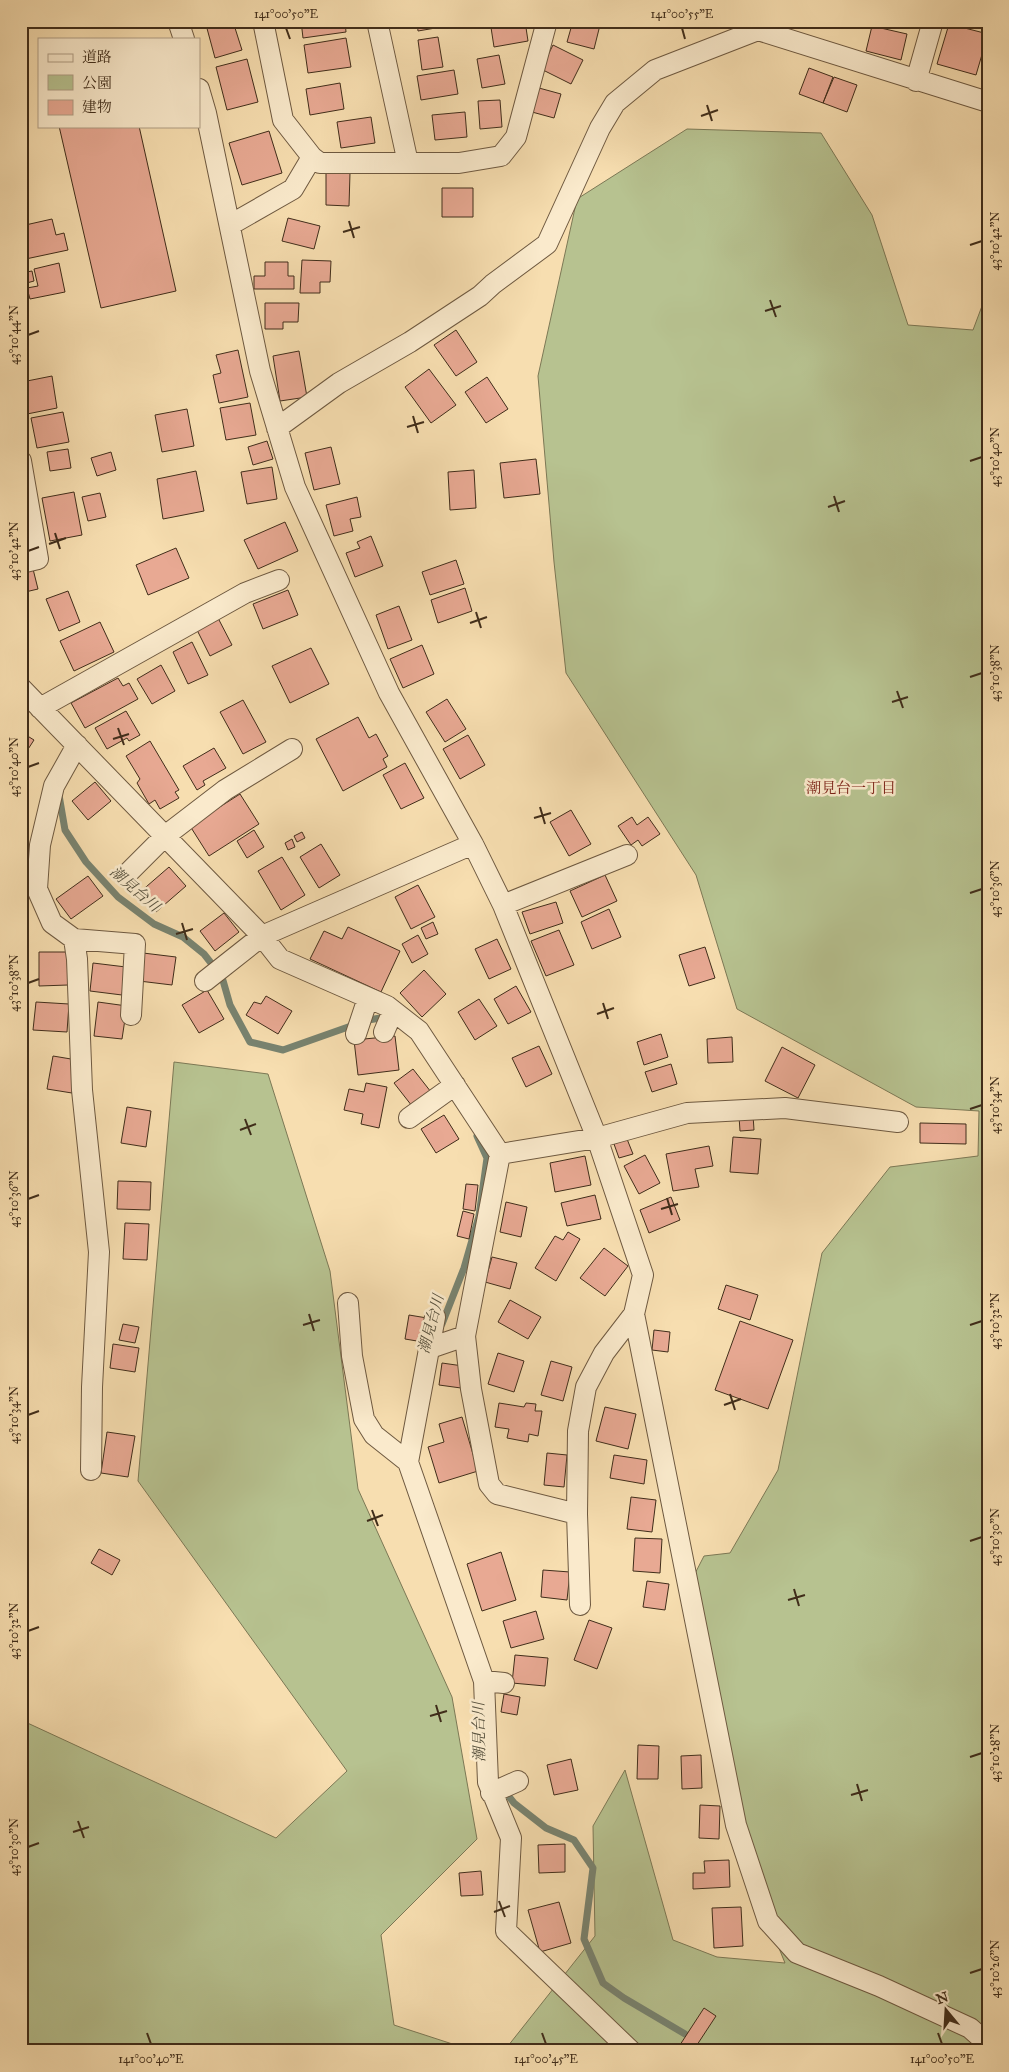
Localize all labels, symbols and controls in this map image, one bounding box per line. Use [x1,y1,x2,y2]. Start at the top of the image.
text: 141°00'50"E [254,7,319,21]
text: 141°00'55"E [651,7,714,21]
legend [38,38,200,128]
text: 道路 [82,48,112,66]
text: 公園 [82,74,112,92]
text: 建物 [82,98,112,116]
text: 43°10'42"N [988,212,1002,270]
text: 43°10'44"N [7,305,21,365]
text: 43°10'40"N [988,427,1002,487]
text: 43°10'42"N [7,522,21,580]
text: 43°10'38"N [988,644,1002,702]
text: 43°10'40"N [7,737,21,797]
district label: 潮見台一丁目 [806,779,896,797]
text: 43°10'36"N [988,860,1002,918]
water label: 潮見台川 [106,863,165,917]
text: 43°10'38"N [7,954,21,1012]
text: 43°10'34"N [988,1076,1002,1134]
text: 43°10'36"N [7,1170,21,1228]
water label: 潮見台川 [415,1291,448,1355]
text: 43°10'32"N [988,1293,1002,1349]
text: 43°10'34"N [7,1386,21,1444]
text: 43°10'30"N [988,1508,1002,1566]
text: 43°10'32"N [7,1603,21,1659]
water label: 潮見台川 [469,1700,489,1762]
text: 43°10'28"N [988,1724,1002,1782]
text: 43°10'30"N [7,1818,21,1876]
text: 43°10'26"N [988,1940,1002,1998]
north arrow [922,1984,972,2034]
text: N [934,1988,951,2008]
text: 141°00'40"E [118,2052,184,2066]
text: 141°00'45"E [514,2052,578,2066]
text: 141°00'50"E [910,2052,975,2066]

